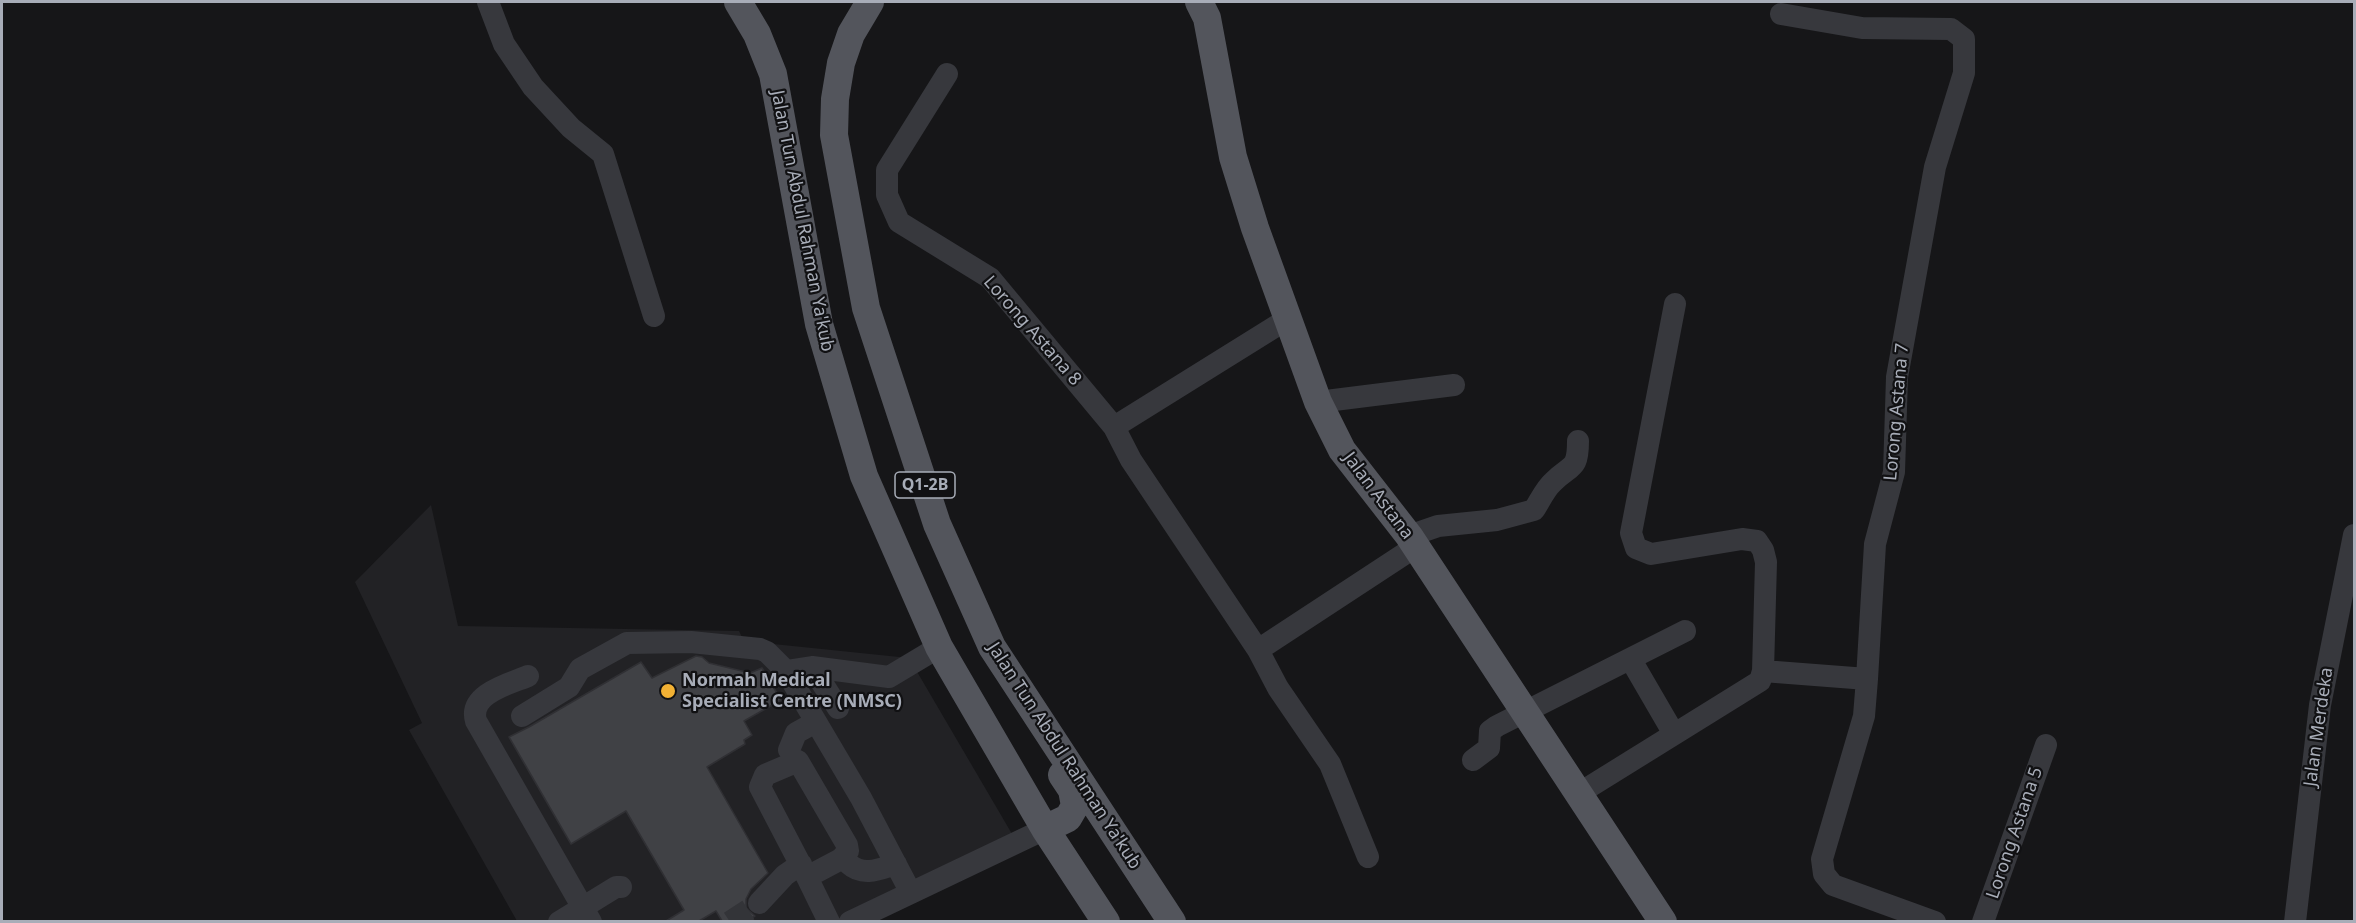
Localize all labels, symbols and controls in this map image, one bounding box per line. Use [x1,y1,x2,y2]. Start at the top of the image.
street label: Jalan Tun Abdul Rahman Ya'kub [766,88,838,354]
street label: Lorong Astana 8 [979,272,1085,390]
street label: Lorong Astana 7 [1880,342,1914,482]
street label: Jalan Astana [1338,448,1418,544]
road number: Q1-2B [895,472,955,498]
street label: Jalan Tun Abdul Rahman Ya'kub [983,639,1145,873]
street label: Jalan Merdeka [2300,666,2338,788]
place label: Normah Medical Specialist Centre (NMSC) [682,670,902,712]
marker: Normah Medical Specialist Centre (NMSC) [659,682,677,700]
street label: Lorong Astana 5 [1982,764,2048,902]

